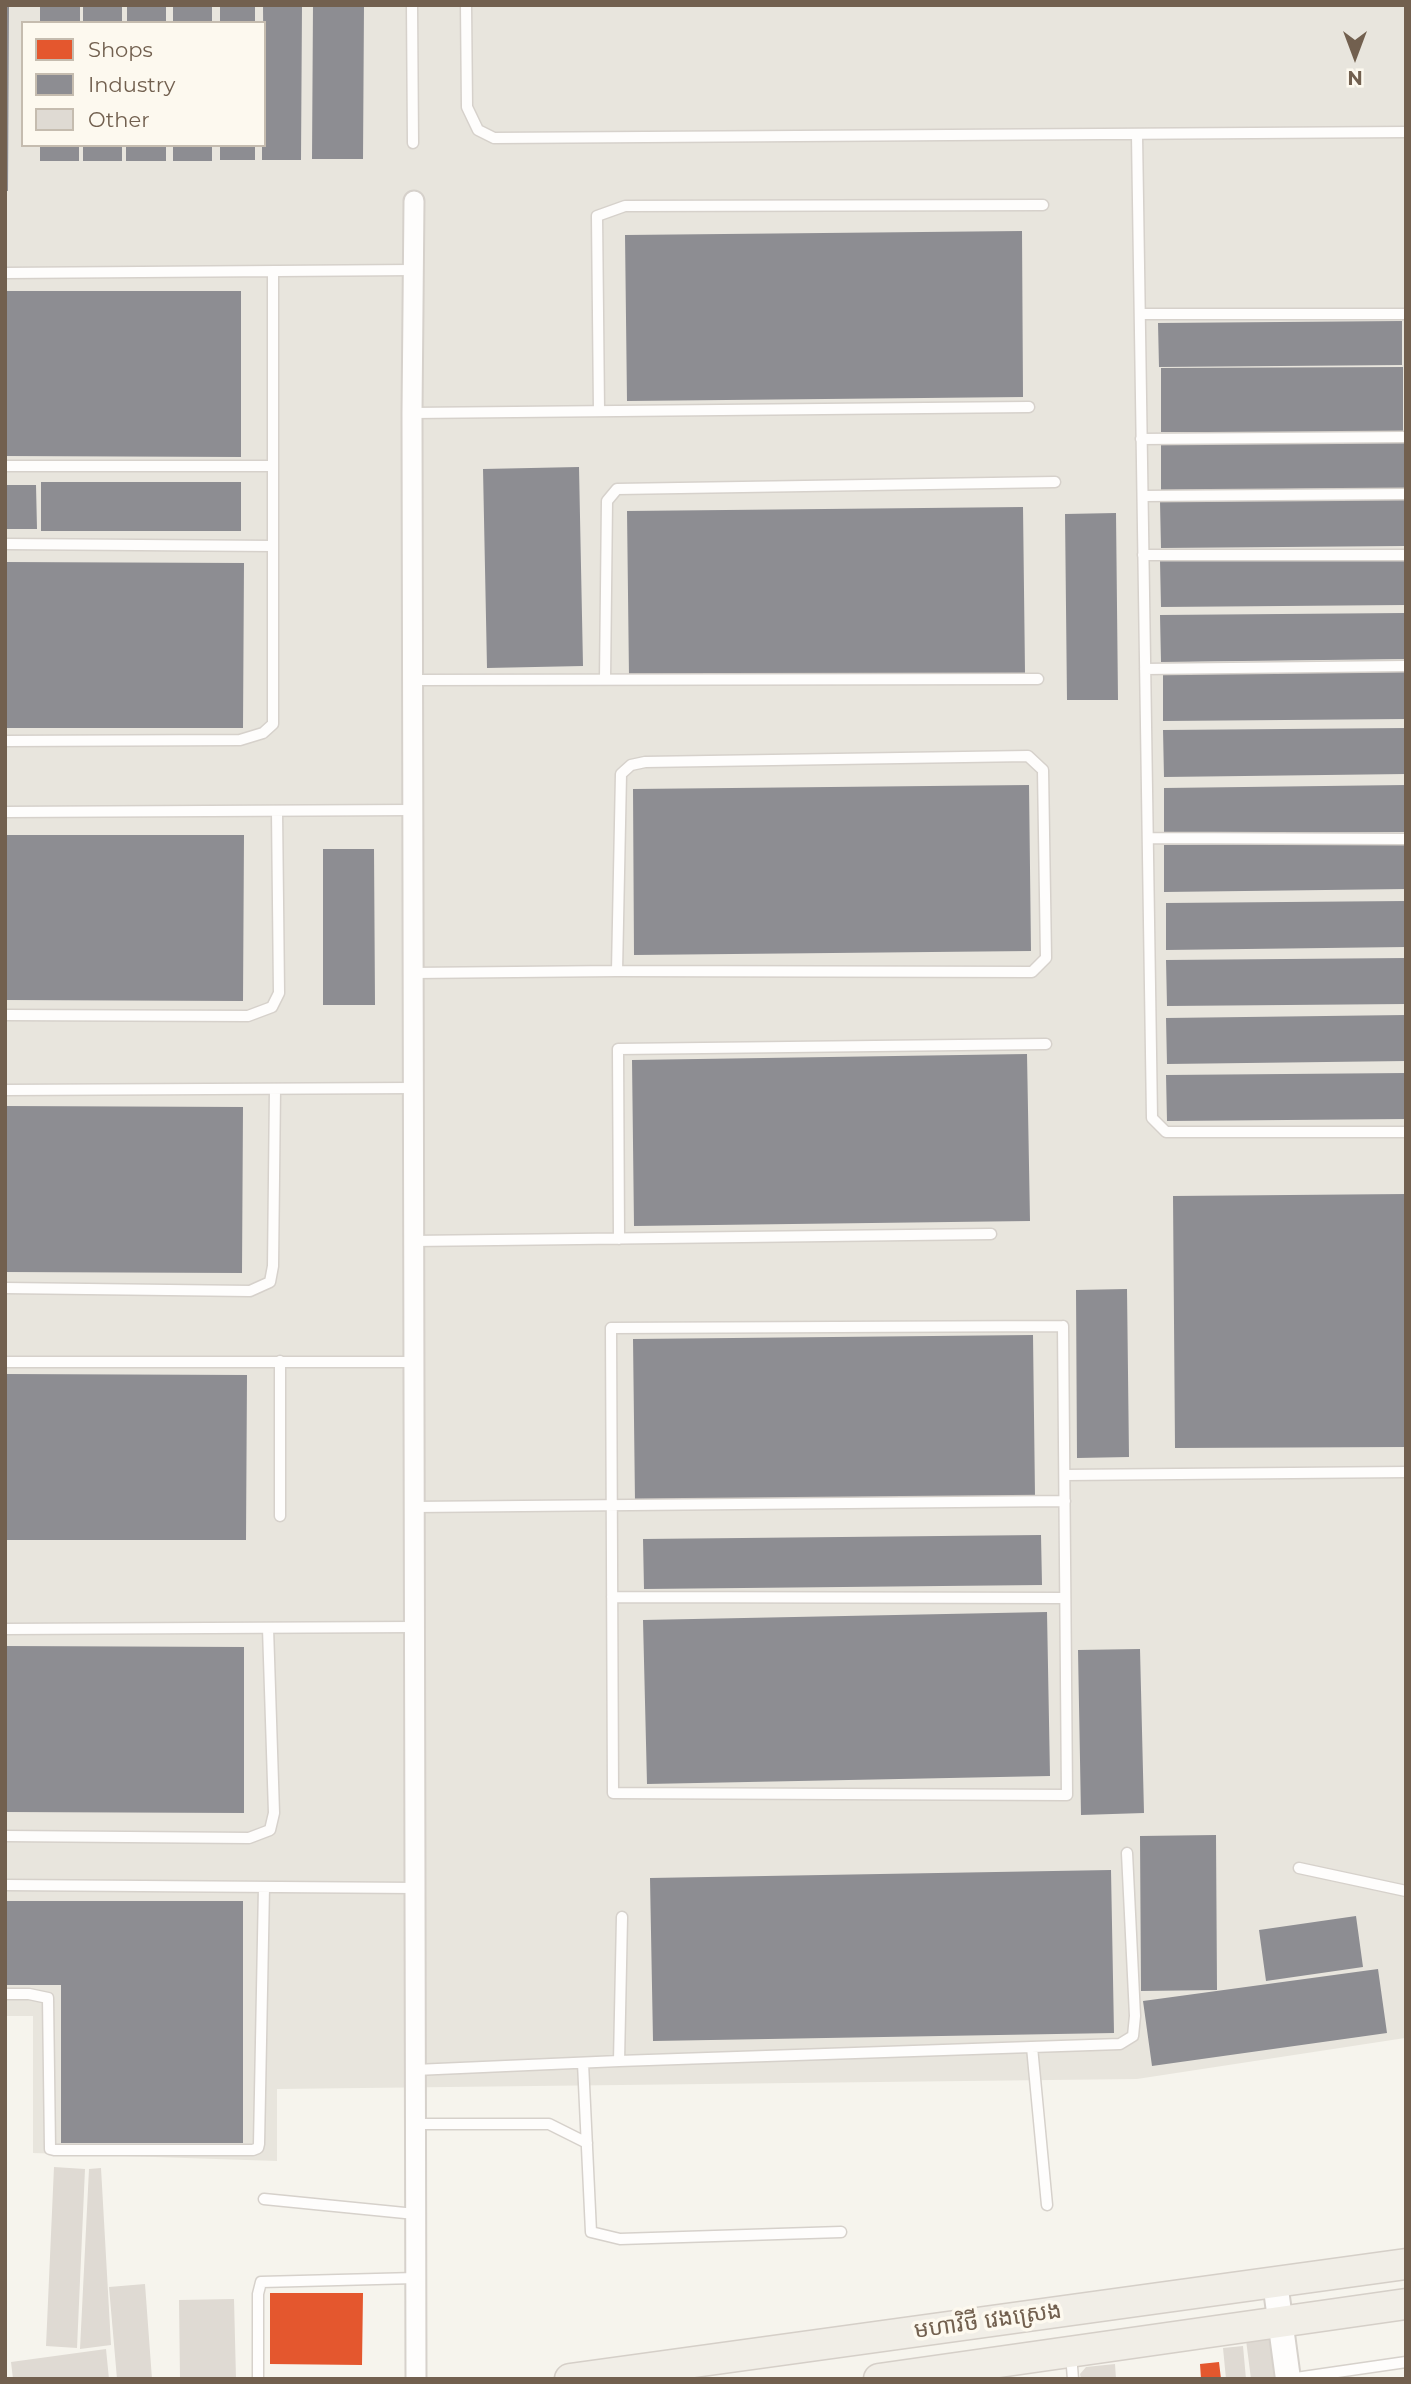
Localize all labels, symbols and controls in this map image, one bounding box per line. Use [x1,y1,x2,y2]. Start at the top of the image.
legend [21,21,266,147]
north arrow [1320,21,1390,91]
text: Shops [88,37,153,62]
text: N [1347,66,1363,89]
text: Industry [88,72,175,97]
text: Other [88,107,150,132]
street label: មហាវិថី វេងស្រេង [913,2297,1063,2345]

